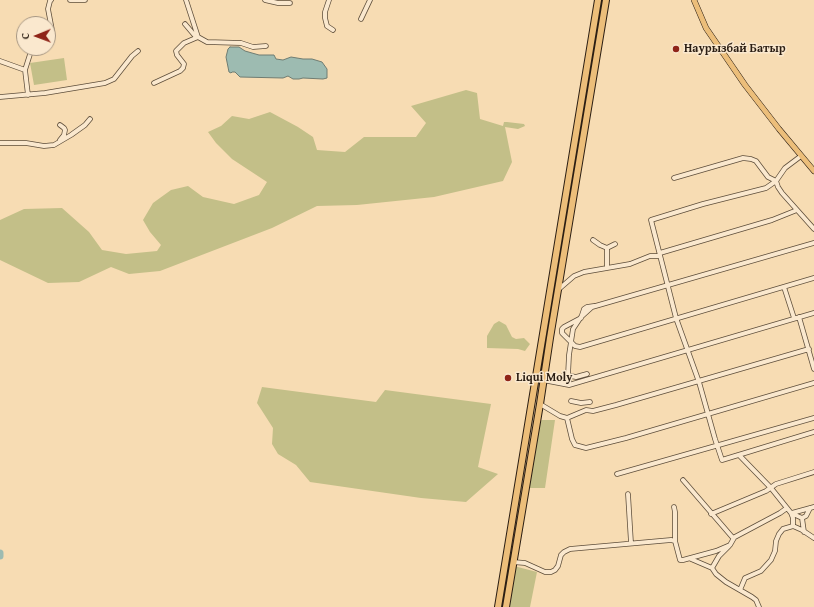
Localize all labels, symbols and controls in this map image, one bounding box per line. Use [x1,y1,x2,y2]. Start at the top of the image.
north arrow [16,16,56,56]
text: С [17,33,33,39]
place label: Наурызбай Батыр [684,42,786,56]
marker: Наурызбай Батыр [671,44,681,54]
place label: Liqui Moly [516,371,572,385]
marker: Liqui Moly [503,373,513,383]

